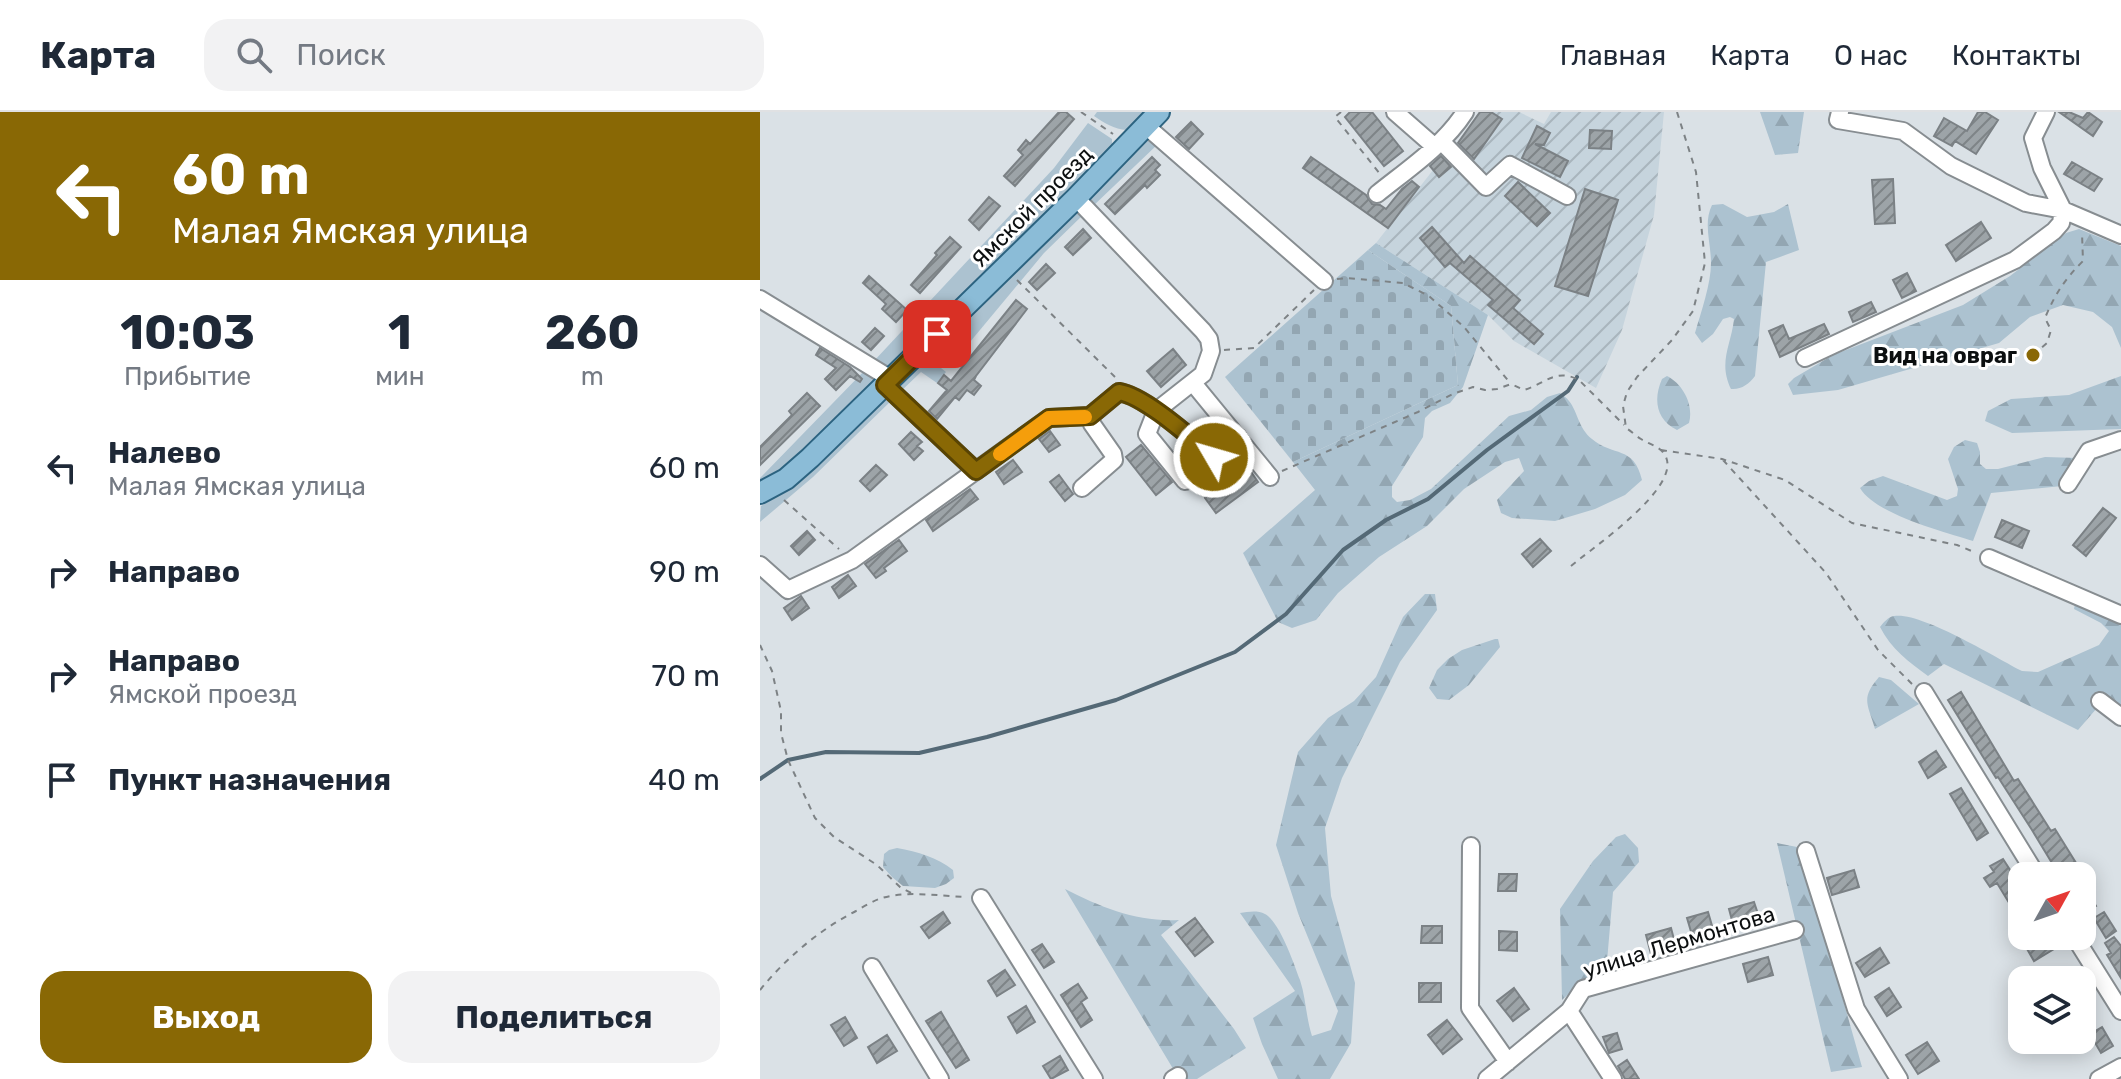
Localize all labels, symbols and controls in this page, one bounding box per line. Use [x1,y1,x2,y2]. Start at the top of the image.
search box [204,19,764,91]
text: Карта [40,32,156,78]
icon: search [232,33,276,77]
text: Поиск [296,37,386,73]
text: Главная [1560,39,1666,72]
text: Карта [1710,39,1790,72]
text: О нас [1834,39,1908,72]
text: Контакты [1952,39,2081,72]
street label: Ямской проезд [966,141,1098,273]
text: 60 m [172,142,310,208]
icon: left [40,144,144,248]
text: Малая Ямская улица [172,209,529,252]
pin [903,300,971,368]
text: 10:03 [120,304,255,361]
text: 1 [388,304,412,361]
text: 260 [545,304,640,361]
icon: arrive [915,312,959,356]
place label: Вид на овраг [1873,342,2017,369]
marker: Вид на овраг [2024,346,2042,364]
text: Прибытие [124,361,251,392]
text: мин [375,361,425,392]
text: m [581,361,604,392]
position arrow [1172,415,1256,499]
text: Налево [108,435,221,471]
icon: left [40,446,84,490]
text: 60 m [649,450,720,486]
text: Малая Ямская улица [108,471,366,502]
icon: right [40,550,84,594]
text: Направо [108,554,240,590]
text: 90 m [649,554,720,590]
text: Направо [108,643,240,679]
icon: right [40,654,84,698]
text: 70 m [652,658,720,694]
text: Ямской проезд [108,679,297,710]
icon: arrive [40,758,84,802]
text: Пункт назначения [108,762,391,798]
text: 40 m [648,762,720,798]
north arrow [2008,862,2096,950]
map controls [2008,862,2096,1054]
street label: улица Лермонтова [1580,900,1778,984]
button: layers [2008,966,2096,1054]
button: Выход [40,971,372,1063]
button: Поделиться [388,971,720,1063]

